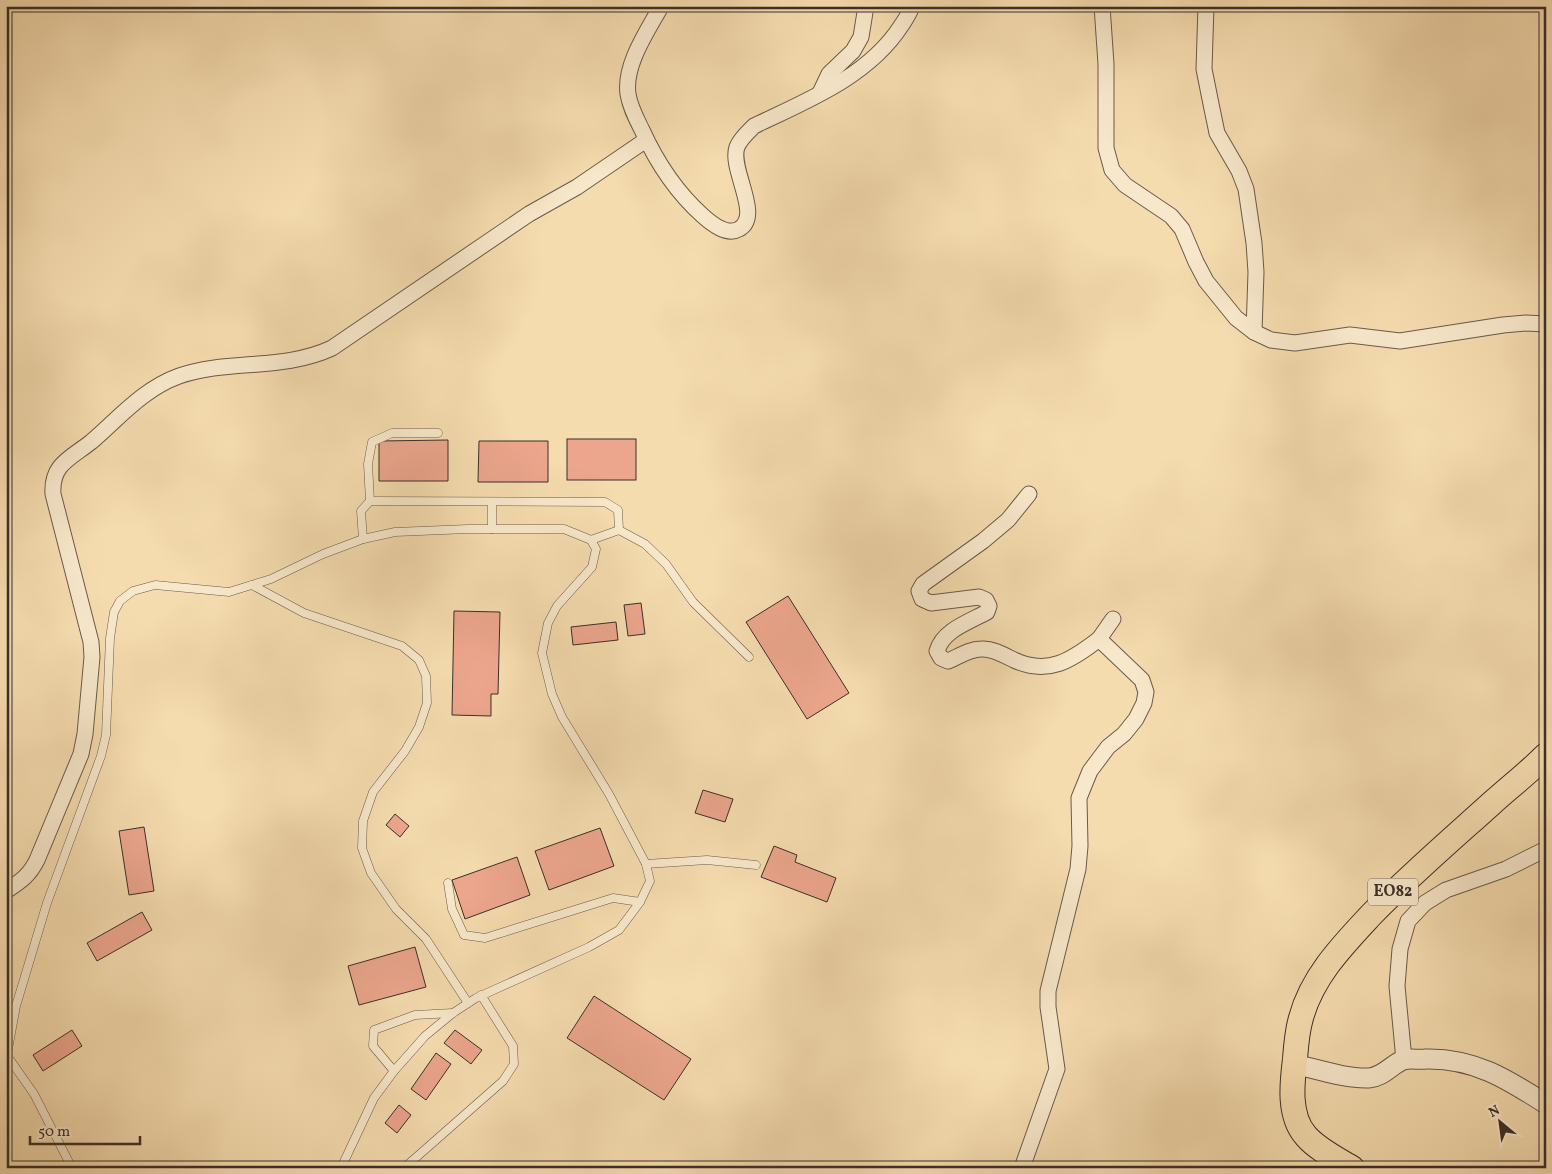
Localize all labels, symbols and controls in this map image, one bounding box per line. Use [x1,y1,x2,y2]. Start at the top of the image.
road number: ΕΟ82 [1368,879,1418,906]
north arrow [1474,1096,1524,1146]
text: N [1485,1101,1503,1123]
scale bar [30,1114,140,1146]
text: 50 m [38,1122,70,1143]

